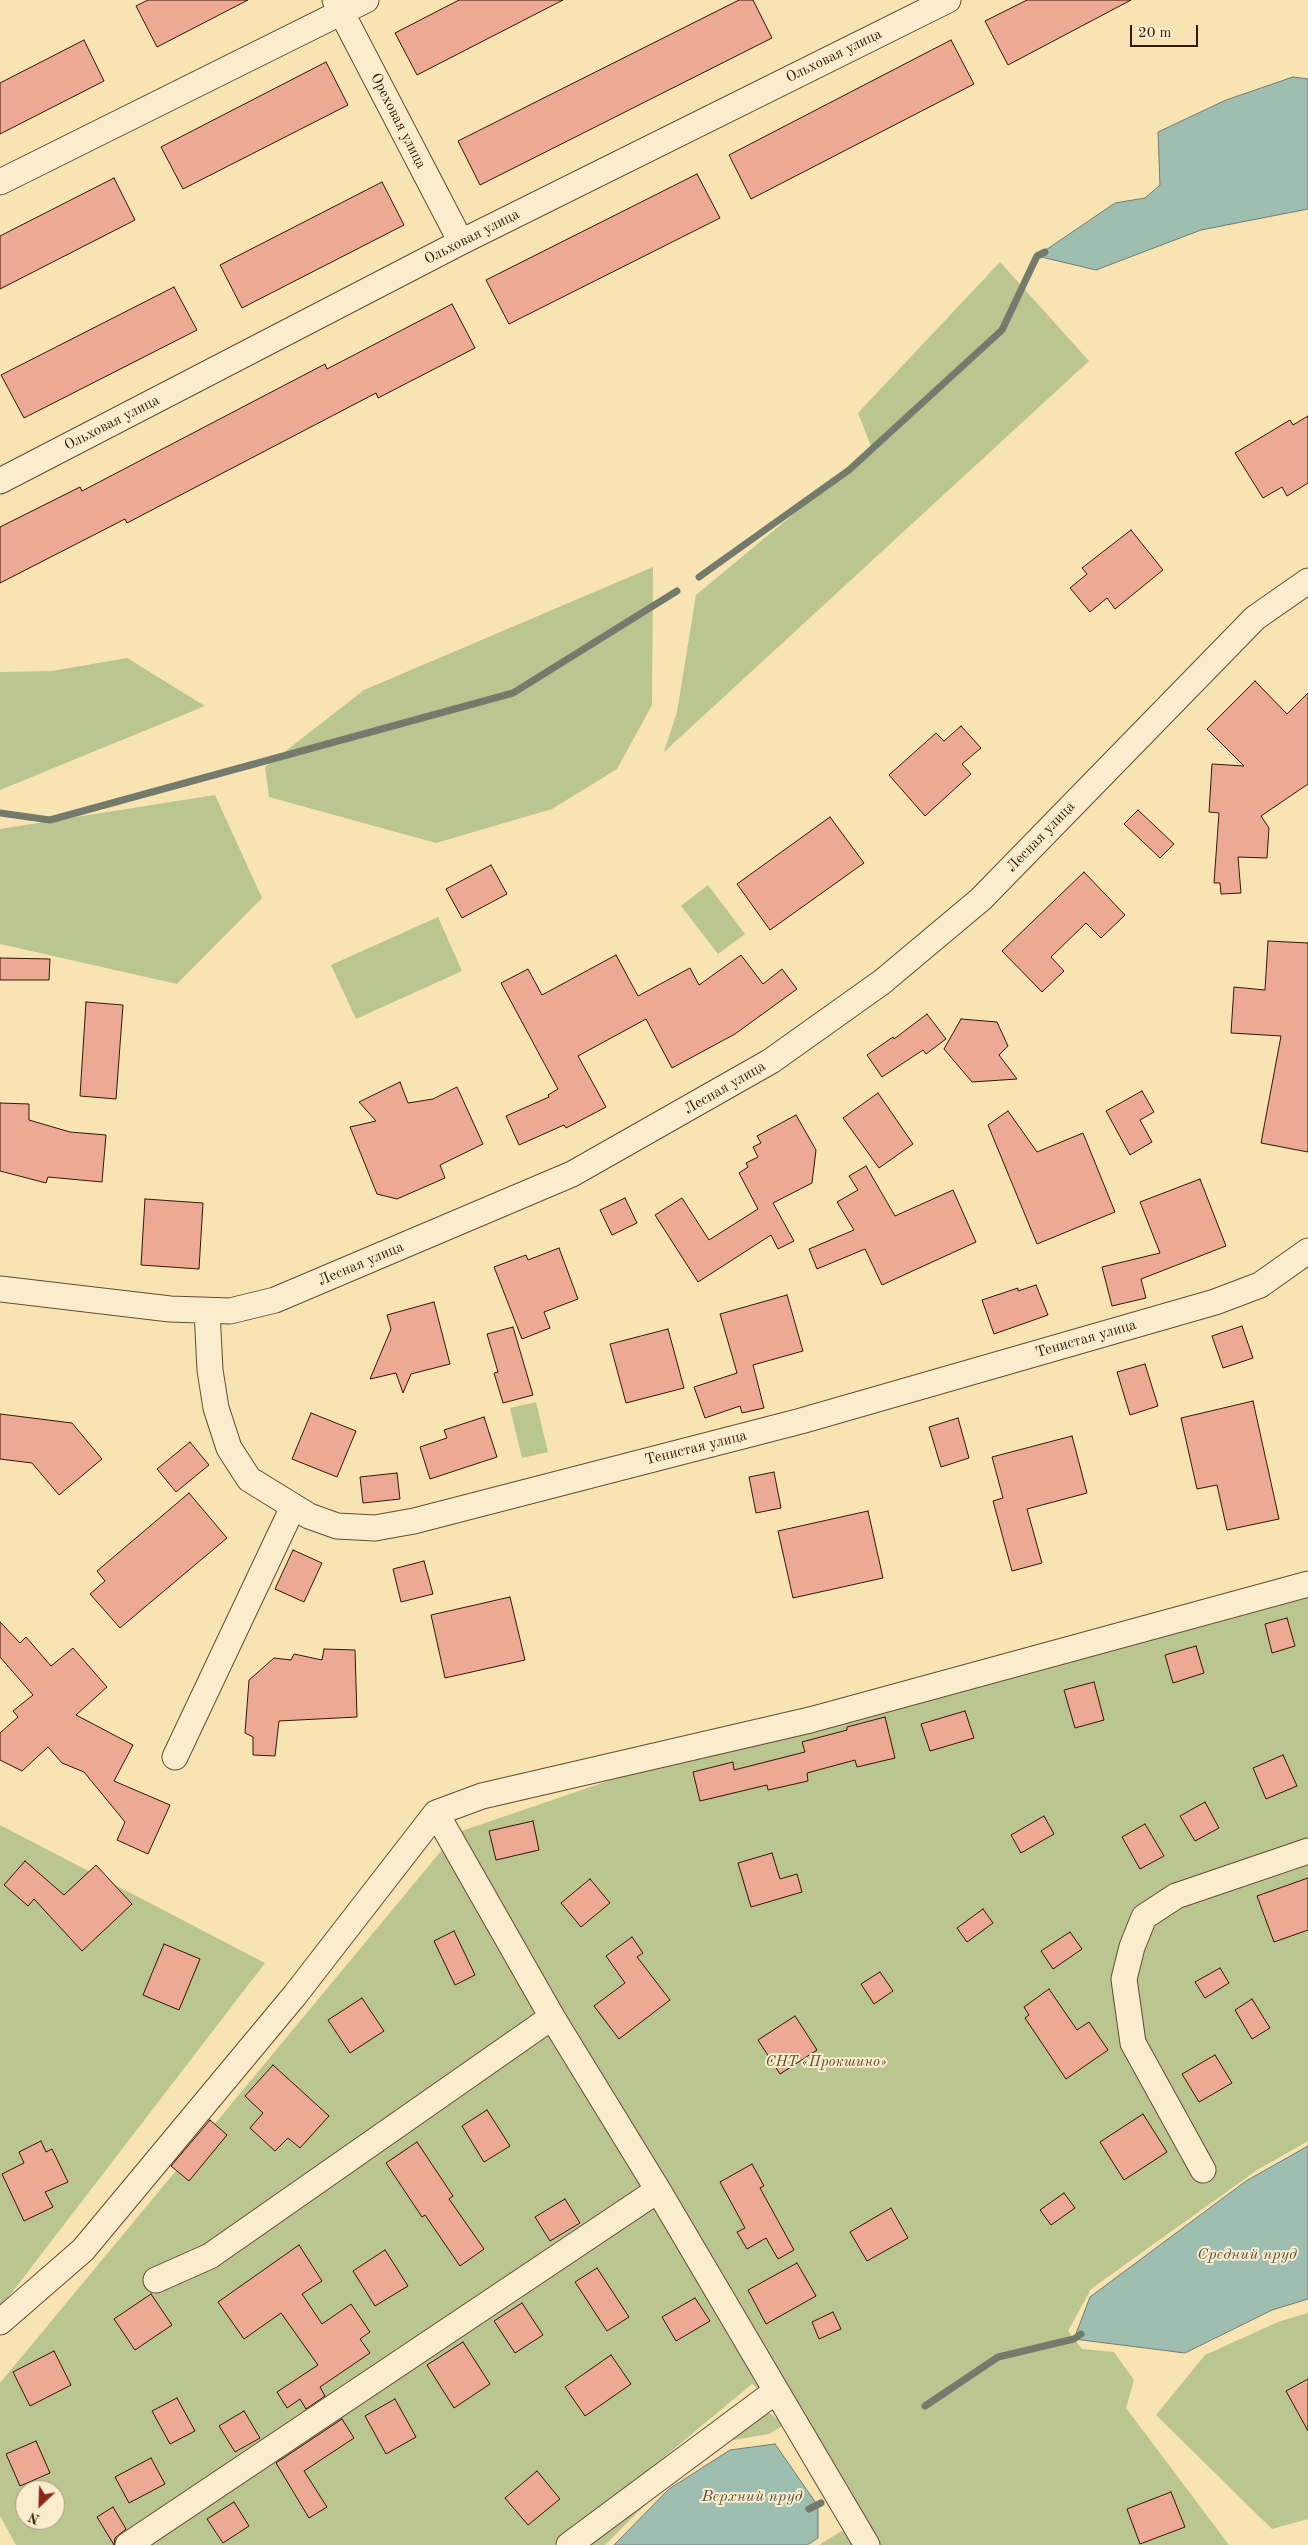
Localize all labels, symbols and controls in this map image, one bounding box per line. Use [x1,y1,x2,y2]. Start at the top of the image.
scale bar [1133,15,1200,47]
street label: Ольховая улица [783,25,885,87]
text: 20 m [1138,26,1172,41]
street label: Ореховая улица [366,70,430,172]
street label: Ольховая улица [421,205,523,269]
street label: Ольховая улица [61,391,163,455]
street label: Лесная улица [1003,798,1079,876]
street label: Лесная улица [681,1057,769,1119]
street label: Лесная улица [316,1238,406,1290]
street label: Тенистая улица [1033,1316,1139,1362]
street label: Тенистая улица [643,1427,749,1469]
park label: СНТ «Прокшино» [766,2053,886,2071]
water label: Средний пруд [1197,2245,1297,2265]
north arrow [15,2480,65,2530]
water label: Верхний пруд [701,2487,803,2507]
text: N [27,2509,42,2526]

